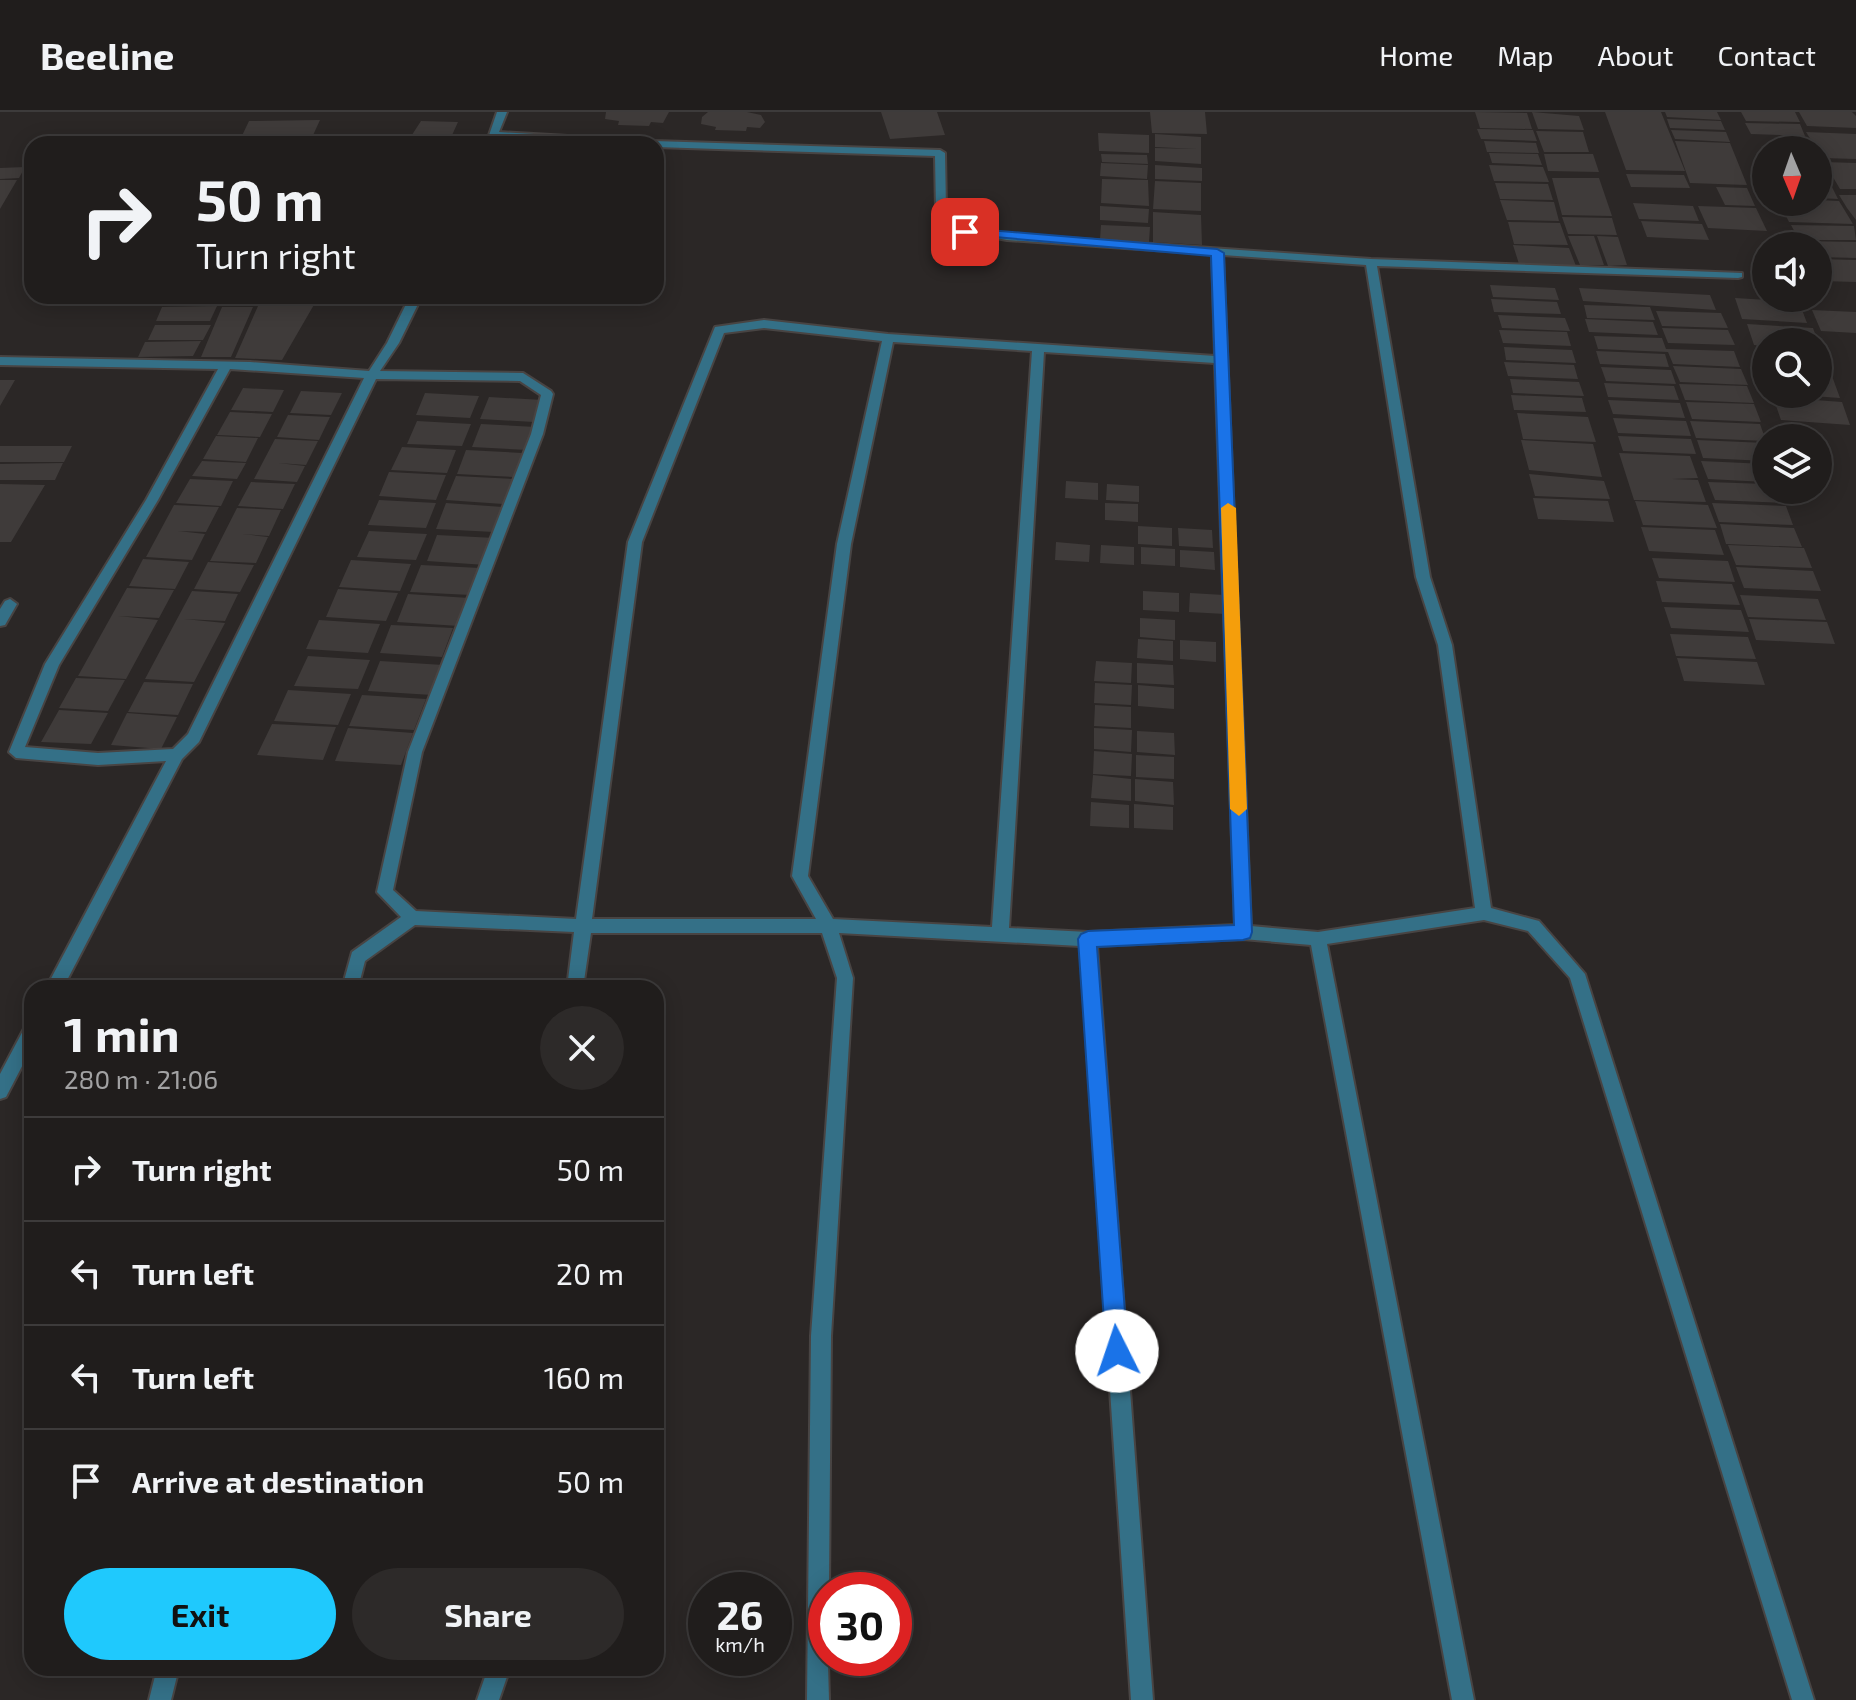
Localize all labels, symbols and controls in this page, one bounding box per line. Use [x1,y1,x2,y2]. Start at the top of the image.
text: Beeline [40,32,174,78]
text: Home [1379,38,1453,72]
text: Map [1497,38,1554,72]
text: About [1598,38,1673,72]
text: Contact [1717,38,1816,72]
north arrow [1752,136,1832,216]
map controls [1752,136,1832,504]
text: 50 m [196,165,324,232]
icon: right [64,168,168,272]
pin [931,198,999,266]
icon: arrive [943,210,987,254]
button: sound [1752,232,1832,312]
text: Turn right [196,233,356,276]
button: search [1752,328,1832,408]
button: layers [1752,424,1832,504]
text: 1 min [64,1004,180,1062]
button: close [540,1006,624,1090]
text: 280 m · 21:06 [64,1063,218,1094]
icon: right [64,1147,108,1191]
text: Turn right [132,1151,272,1187]
text: 50 m [557,1151,624,1187]
icon: left [64,1251,108,1295]
text: Turn left [132,1255,254,1291]
text: 20 m [556,1255,624,1291]
position arrow [1075,1309,1159,1393]
icon: left [64,1355,108,1399]
text: Turn left [132,1359,254,1395]
text: 160 m [544,1359,624,1395]
icon: arrive [64,1459,108,1503]
text: Arrive at destination [132,1463,424,1499]
text: 50 m [557,1463,624,1499]
button: Exit [64,1568,336,1660]
button: Share [352,1568,624,1660]
speed limit sign: 30 [808,1572,912,1676]
text: 26 [717,1590,763,1638]
text: km/h [715,1632,765,1656]

